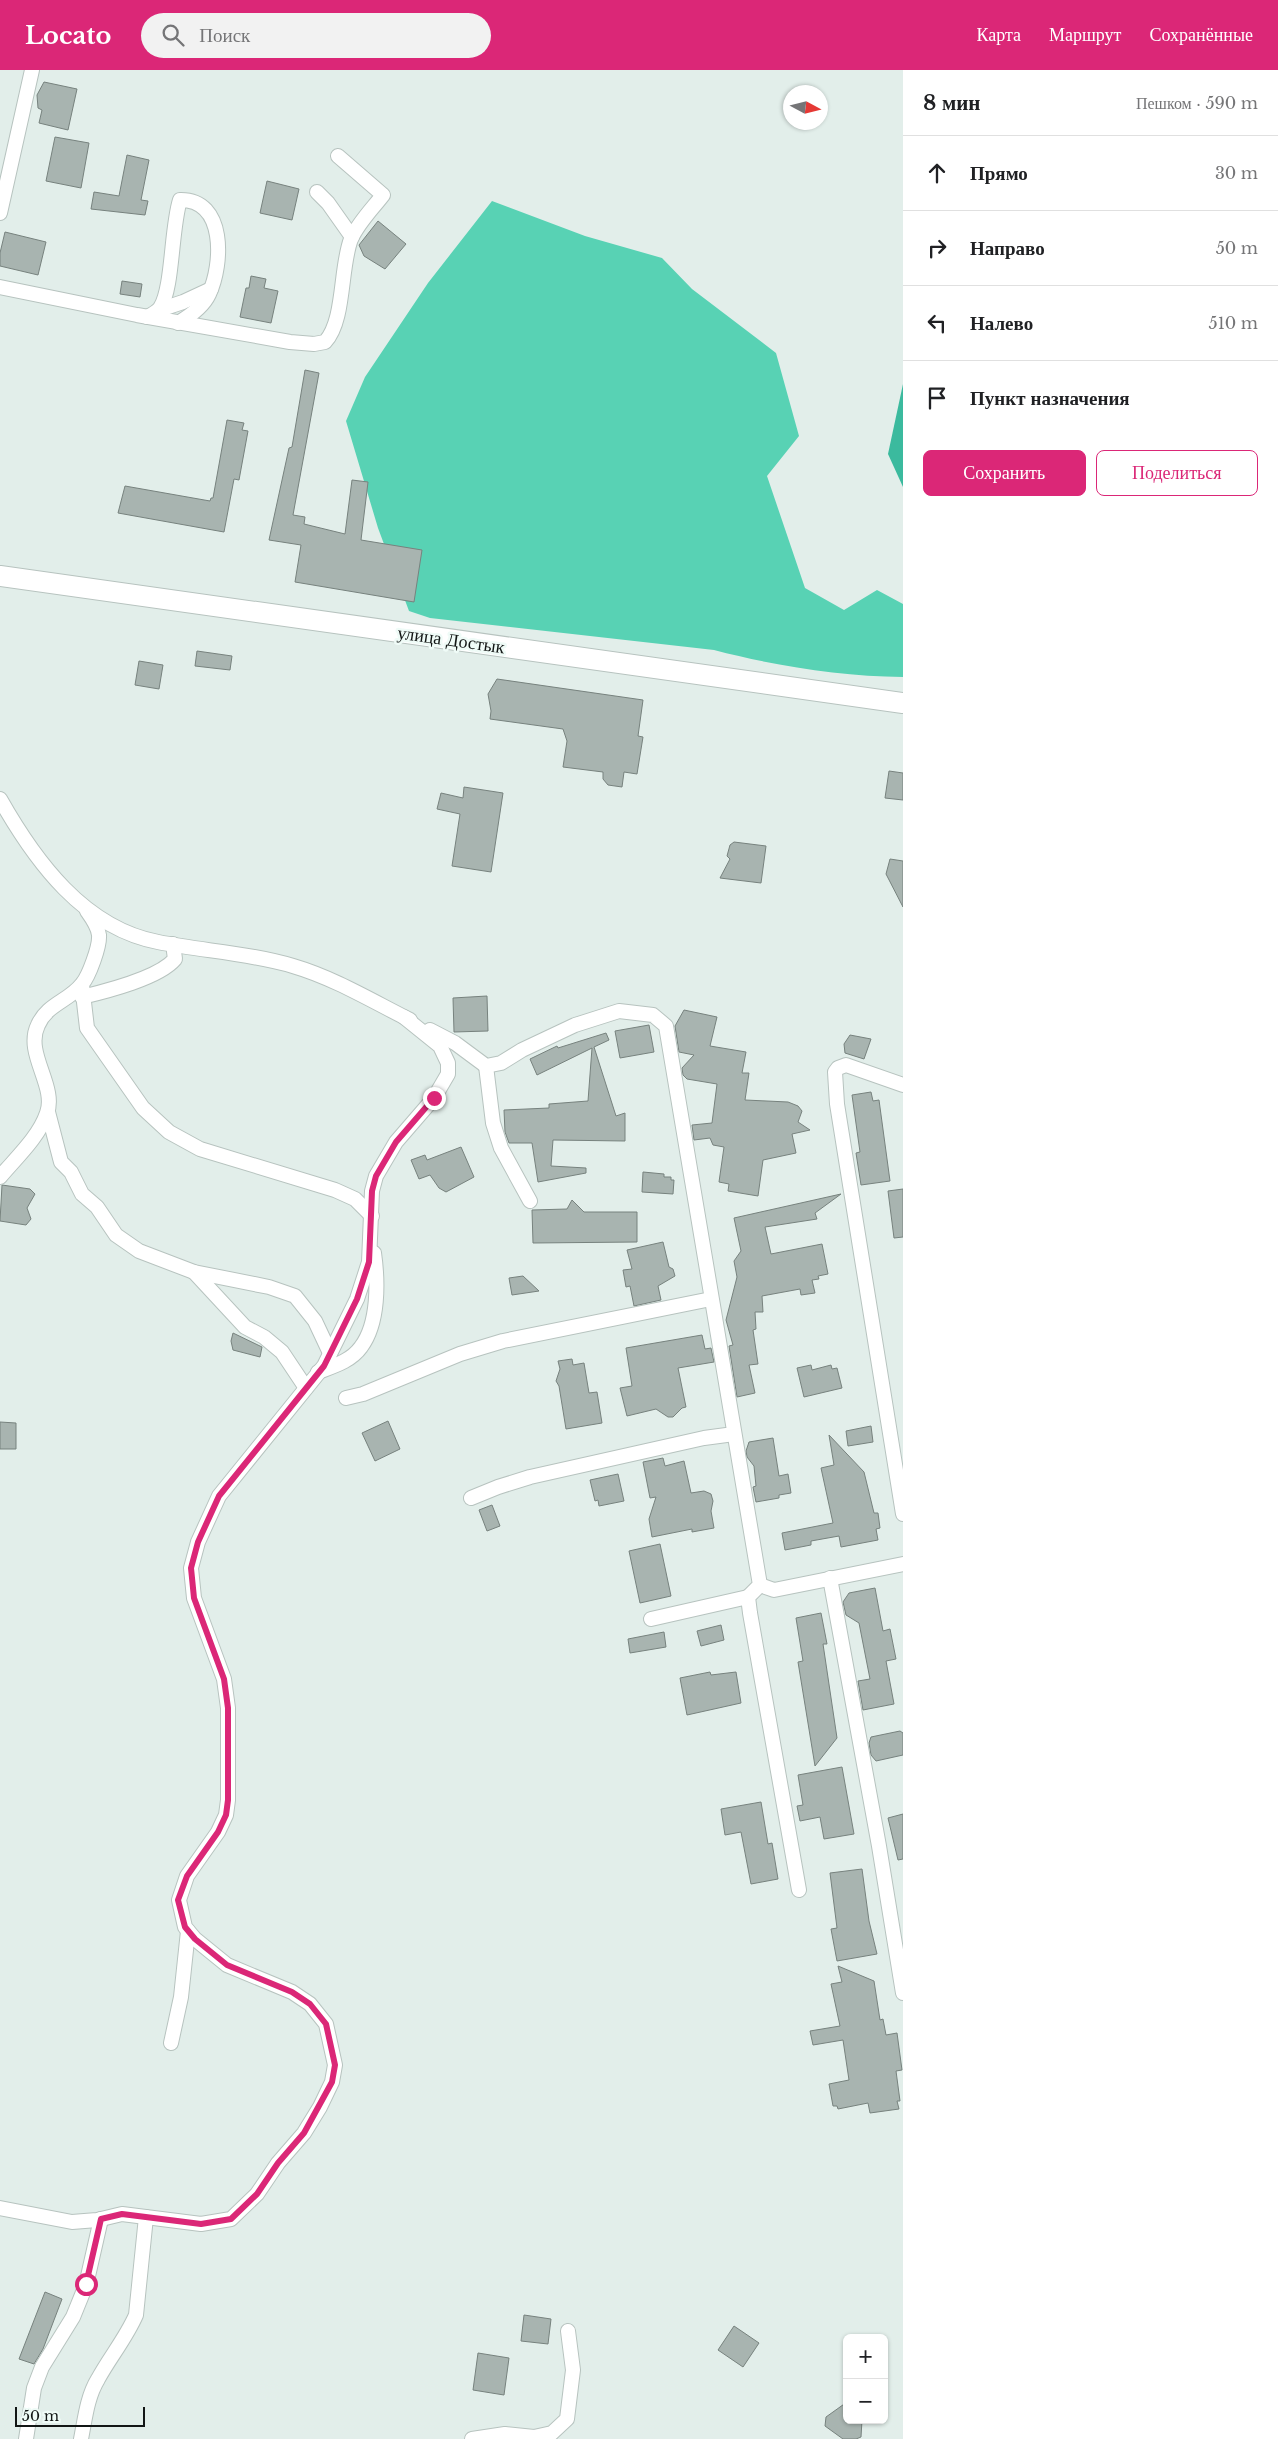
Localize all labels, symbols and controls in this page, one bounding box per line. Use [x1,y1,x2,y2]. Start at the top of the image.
search box [141,13,491,58]
text: Locato [25,21,111,50]
icon: search [159,21,187,49]
text: Поиск [199,24,250,47]
text: Карта [976,24,1021,46]
text: Маршрут [1049,24,1121,46]
text: Сохранённые [1149,24,1253,46]
north arrow [783,85,828,130]
text: 8 мин [923,90,980,116]
text: Пешком · 590 m [1136,93,1258,113]
icon: ahead [923,159,951,187]
text: Прямо [970,162,1028,185]
text: 30 m [1215,163,1258,183]
icon: right [923,234,951,262]
text: Направо [970,237,1045,260]
text: 50 m [1216,238,1258,258]
icon: left [923,309,951,337]
text: Налево [970,312,1033,335]
text: 510 m [1209,313,1258,333]
icon: arrive [923,384,951,412]
text: Пункт назначения [970,387,1130,410]
button: Сохранить [923,450,1086,496]
button: Поделиться [1096,450,1258,496]
street label: улица Достык [396,622,506,658]
route end [423,1087,446,1110]
route start [75,2273,98,2296]
map controls [843,2334,888,2424]
button: + [843,2334,888,2379]
button: − [843,2379,888,2424]
scale bar [15,2404,145,2427]
text: 50 m [22,2407,59,2425]

